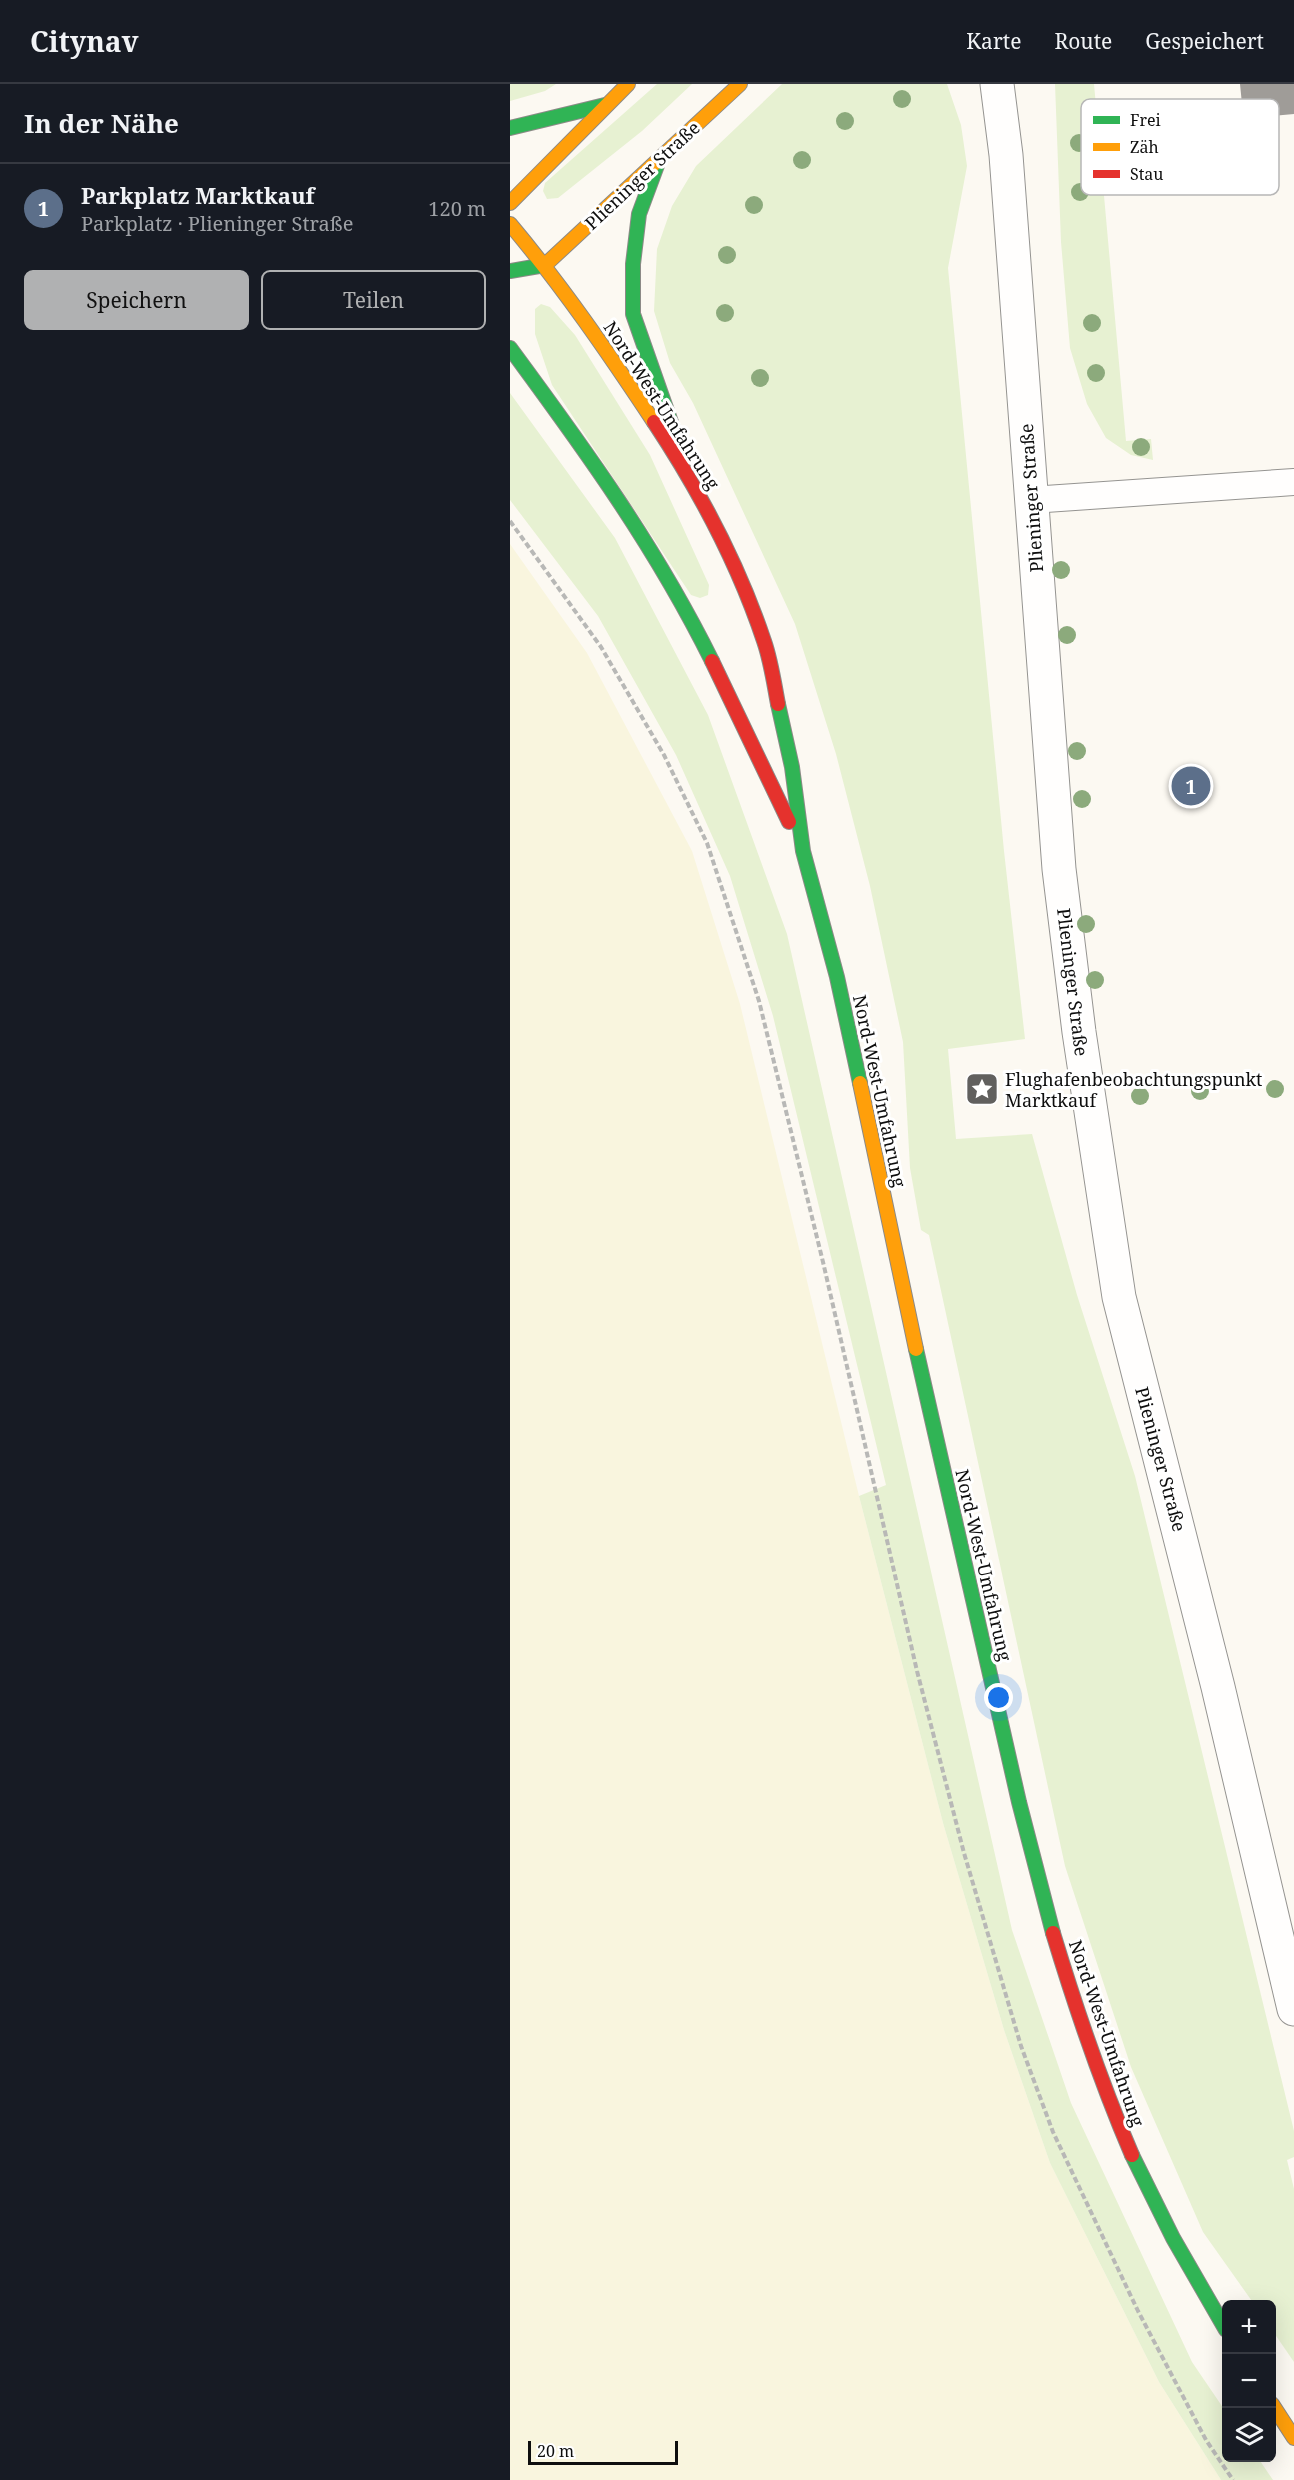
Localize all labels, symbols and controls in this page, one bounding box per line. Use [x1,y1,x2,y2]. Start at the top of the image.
text: Citynav [30,22,139,60]
text: Karte [966,27,1021,55]
text: Route [1054,27,1112,55]
text: Gespeichert [1145,27,1264,55]
legend [1081,99,1279,195]
text: In der Nähe [24,105,179,141]
text: Frei [1130,109,1161,131]
street label: Plieninger Straße [579,115,705,235]
text: Zäh [1130,136,1159,158]
text: Stau [1130,163,1164,185]
text: Parkplatz Marktkauf [81,180,315,210]
text: 1 [38,195,49,222]
text: 120 m [428,195,486,222]
text: Parkplatz · Plieninger Straße [81,210,353,237]
button: Speichern [24,270,249,330]
button: Teilen [261,270,486,330]
street label: Nord-West-Umfahrung [599,316,726,494]
street label: Plieninger Straße [1014,423,1048,573]
pin: 1 [1172,764,1210,808]
street label: Plieninger Straße [1052,907,1094,1057]
street label: Nord-West-Umfahrung [848,993,912,1190]
place label: Flughafenbeobachtungspunkt Marktkauf [1005,1067,1262,1112]
place icon: Flughafenbeobachtungspunkt Marktkauf [964,1071,1000,1107]
street label: Plieninger Straße [1130,1384,1192,1534]
street label: Nord-West-Umfahrung [950,1467,1018,1663]
your location [984,1683,1013,1712]
street label: Nord-West-Umfahrung [1064,1936,1150,2130]
map controls [1222,2300,1276,2462]
button: + [1222,2300,1276,2354]
button: − [1222,2354,1276,2408]
button: layers [1222,2408,1276,2462]
scale bar [528,2438,678,2466]
text: 20 m [537,2440,574,2462]

